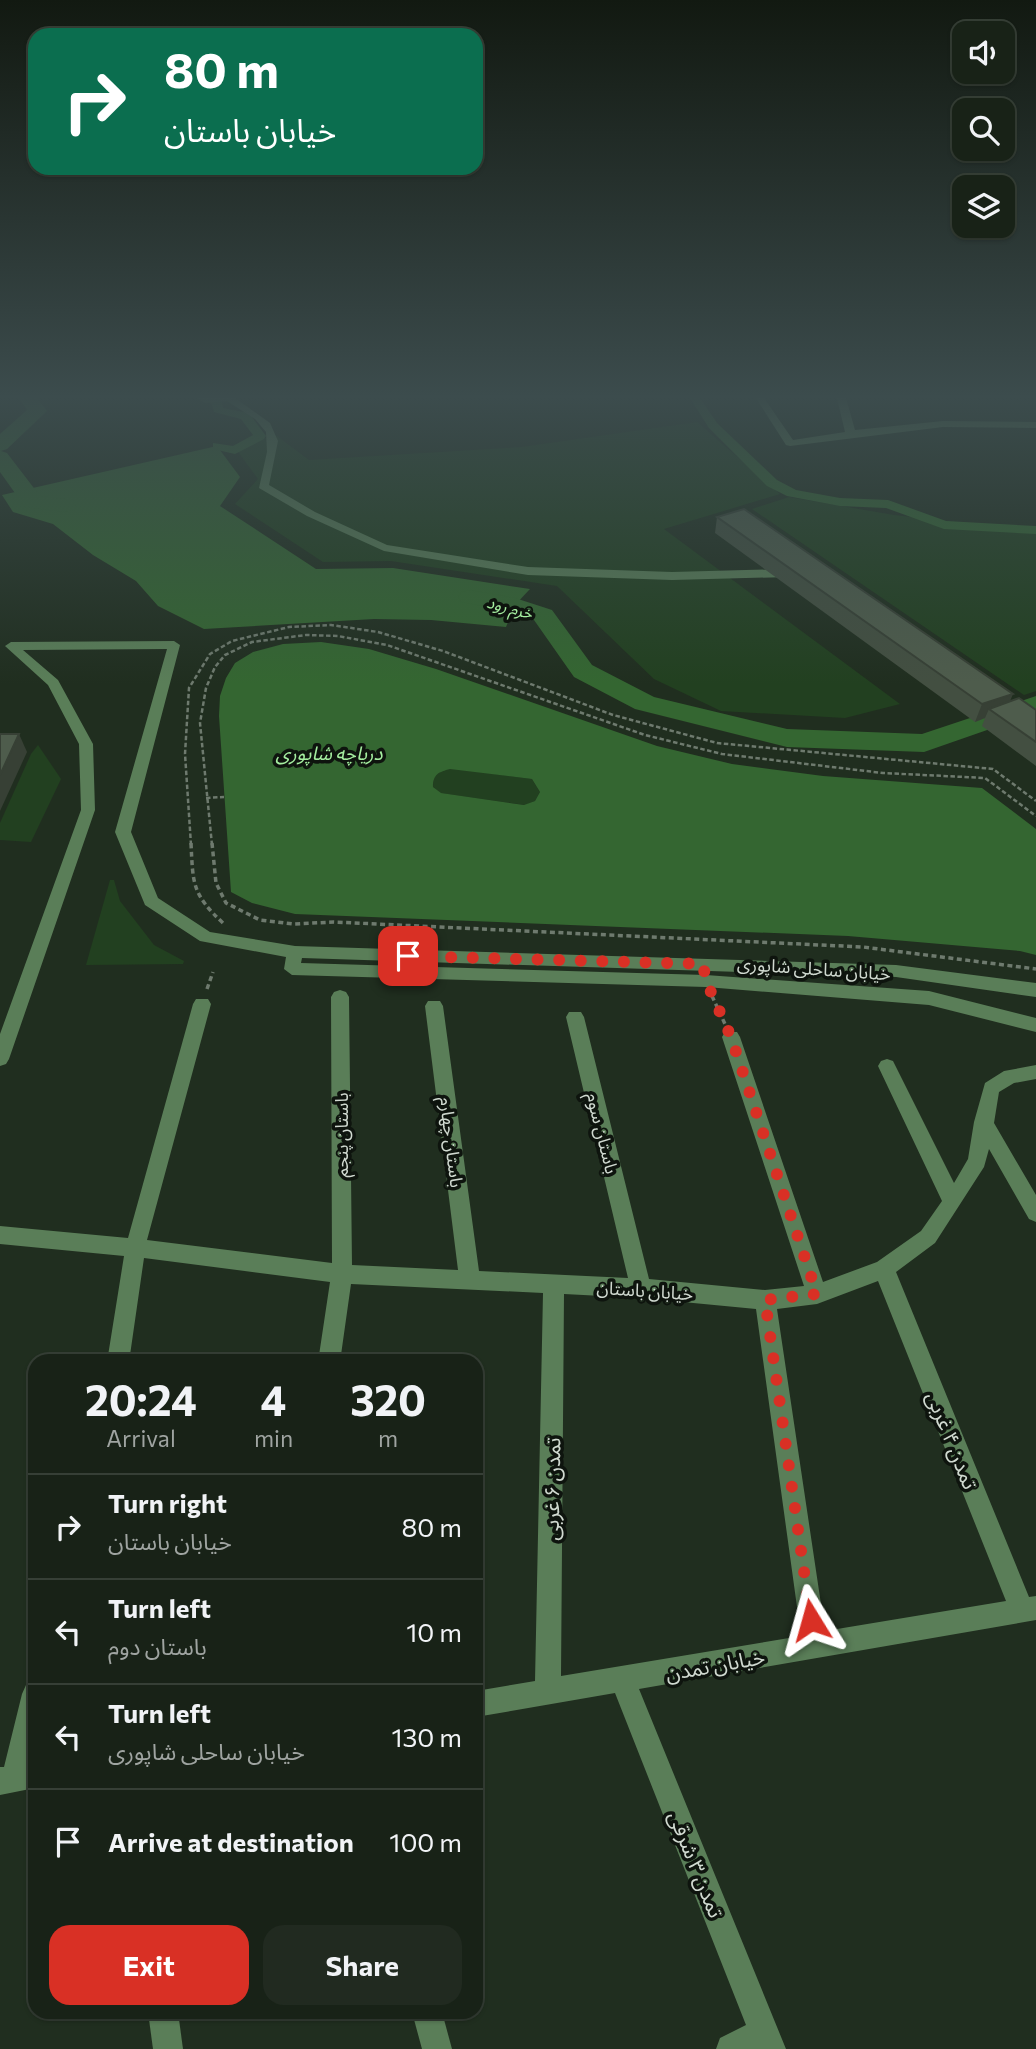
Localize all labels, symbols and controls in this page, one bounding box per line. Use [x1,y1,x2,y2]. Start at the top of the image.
map controls [952,21,1015,238]
button: sound [952,21,1015,84]
text: 80 m [164,38,279,98]
icon: right [49,56,140,147]
button: search [952,98,1015,161]
text: خیابان باستان [164,109,336,149]
button: layers [952,175,1015,238]
water label: خرم رود [484,592,536,626]
water label: دریاچه شاپوری [275,741,384,766]
pin [378,926,438,986]
icon: arrive [389,937,427,975]
street label: خیابان ساحلی شاپوری [736,952,892,985]
street label: باستان سوم [578,1090,624,1177]
street label: باستان پنجم [330,1092,355,1178]
street label: باستان چهارم [432,1095,468,1189]
street label: خیابان باستان [596,1276,694,1305]
text: 20:24 [85,1373,197,1425]
text: 4 [261,1373,286,1425]
text: 320 [350,1373,426,1425]
street label: تمدن ۴ غربی [921,1387,984,1493]
text: Arrival [106,1424,176,1452]
text: min [254,1424,293,1452]
text: m [378,1424,398,1452]
street label: تمدن ۶ غربی [538,1437,565,1541]
text: Turn right [108,1487,227,1518]
icon: right [49,1508,87,1546]
text: 80 m [402,1511,462,1542]
text: خیابان باستان [108,1527,232,1555]
position arrow [774,1583,848,1657]
text: Turn left [108,1592,211,1623]
icon: left [49,1613,87,1651]
text: 10 m [406,1616,462,1647]
text: باستان دوم [108,1632,207,1660]
street label: خیابان تمدن [663,1643,767,1686]
text: Turn left [108,1697,211,1728]
icon: left [49,1718,87,1756]
text: 130 m [391,1721,462,1752]
text: خیابان ساحلی شاپوری [108,1737,305,1765]
street label: تمدن ۳ شرقی [663,1807,730,1921]
icon: arrive [49,1823,87,1861]
text: Arrive at destination [108,1826,354,1857]
text: 100 m [389,1826,462,1857]
button: Exit [49,1925,249,2005]
button: Share [263,1925,462,2005]

